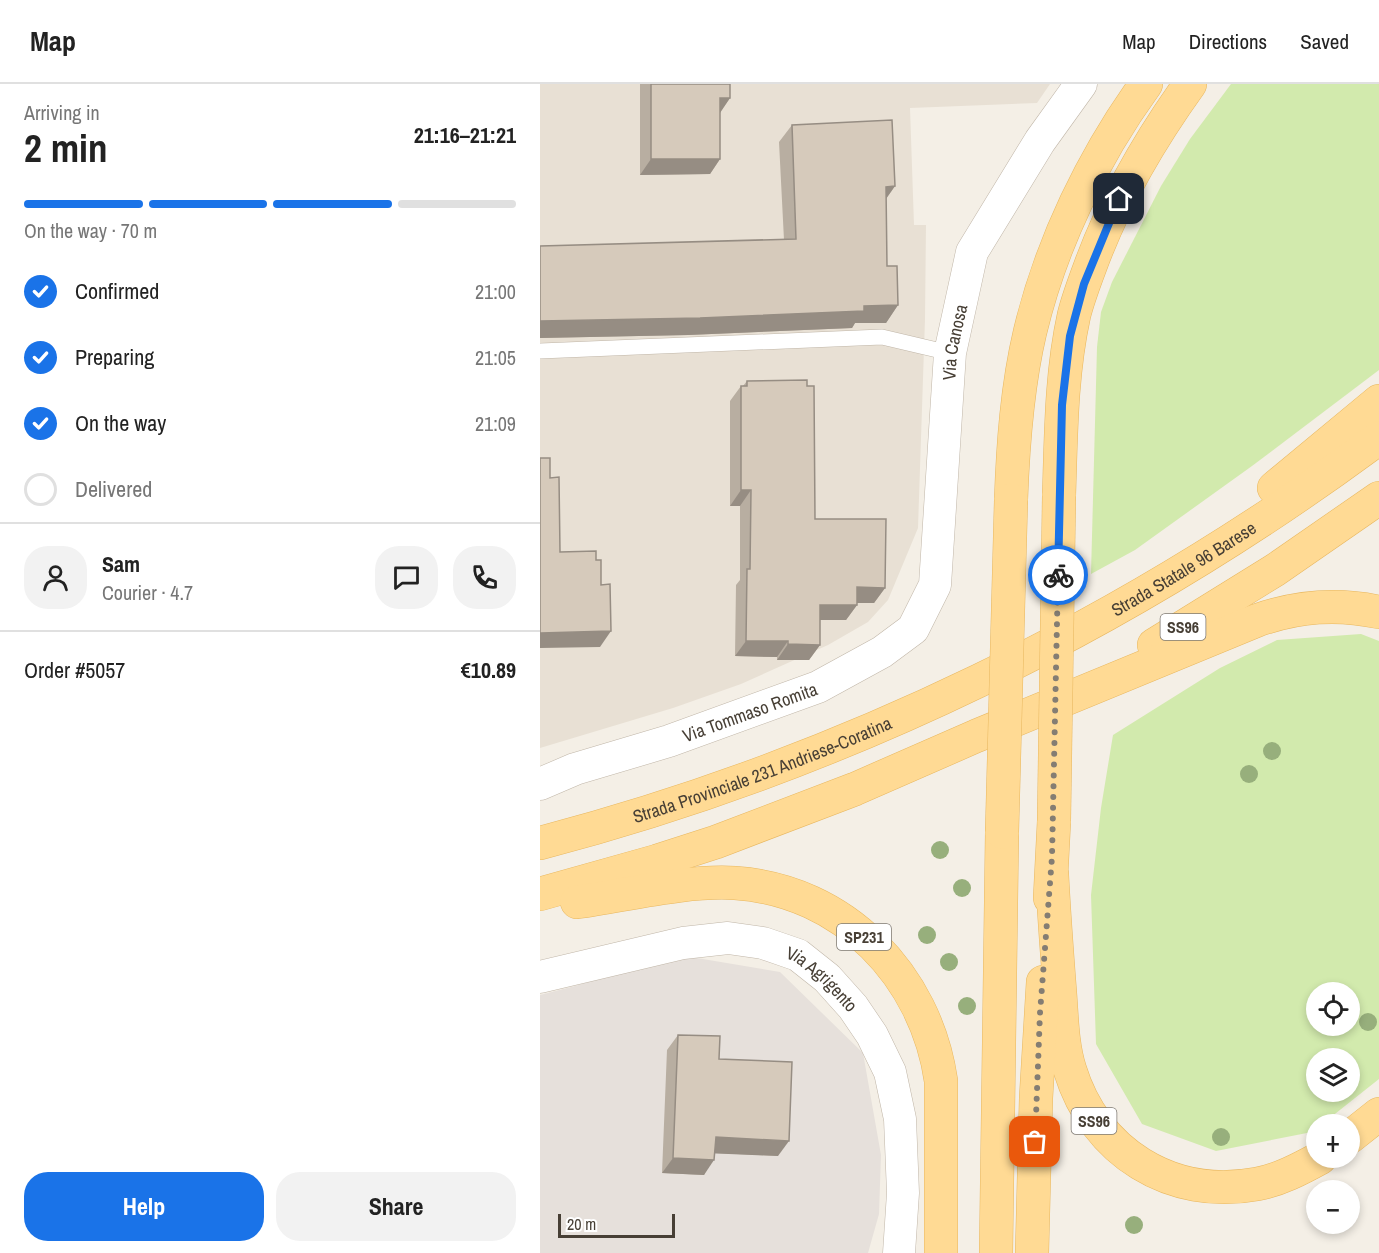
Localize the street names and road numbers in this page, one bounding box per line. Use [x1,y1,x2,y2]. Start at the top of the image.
street label: Via Canosa [936,302,973,381]
street label: Strada Statale 96 Barese [1106,515,1261,622]
road number: SS96 [1160,614,1206,640]
street label: Via Tommaso Romita [679,676,821,748]
street label: Strada Provinciale 231 Andriese-Coratina [629,710,895,829]
road number: SP231 [837,924,891,950]
street label: Via Agrigento [783,940,864,1017]
road number: SS96 [1072,1108,1116,1134]

